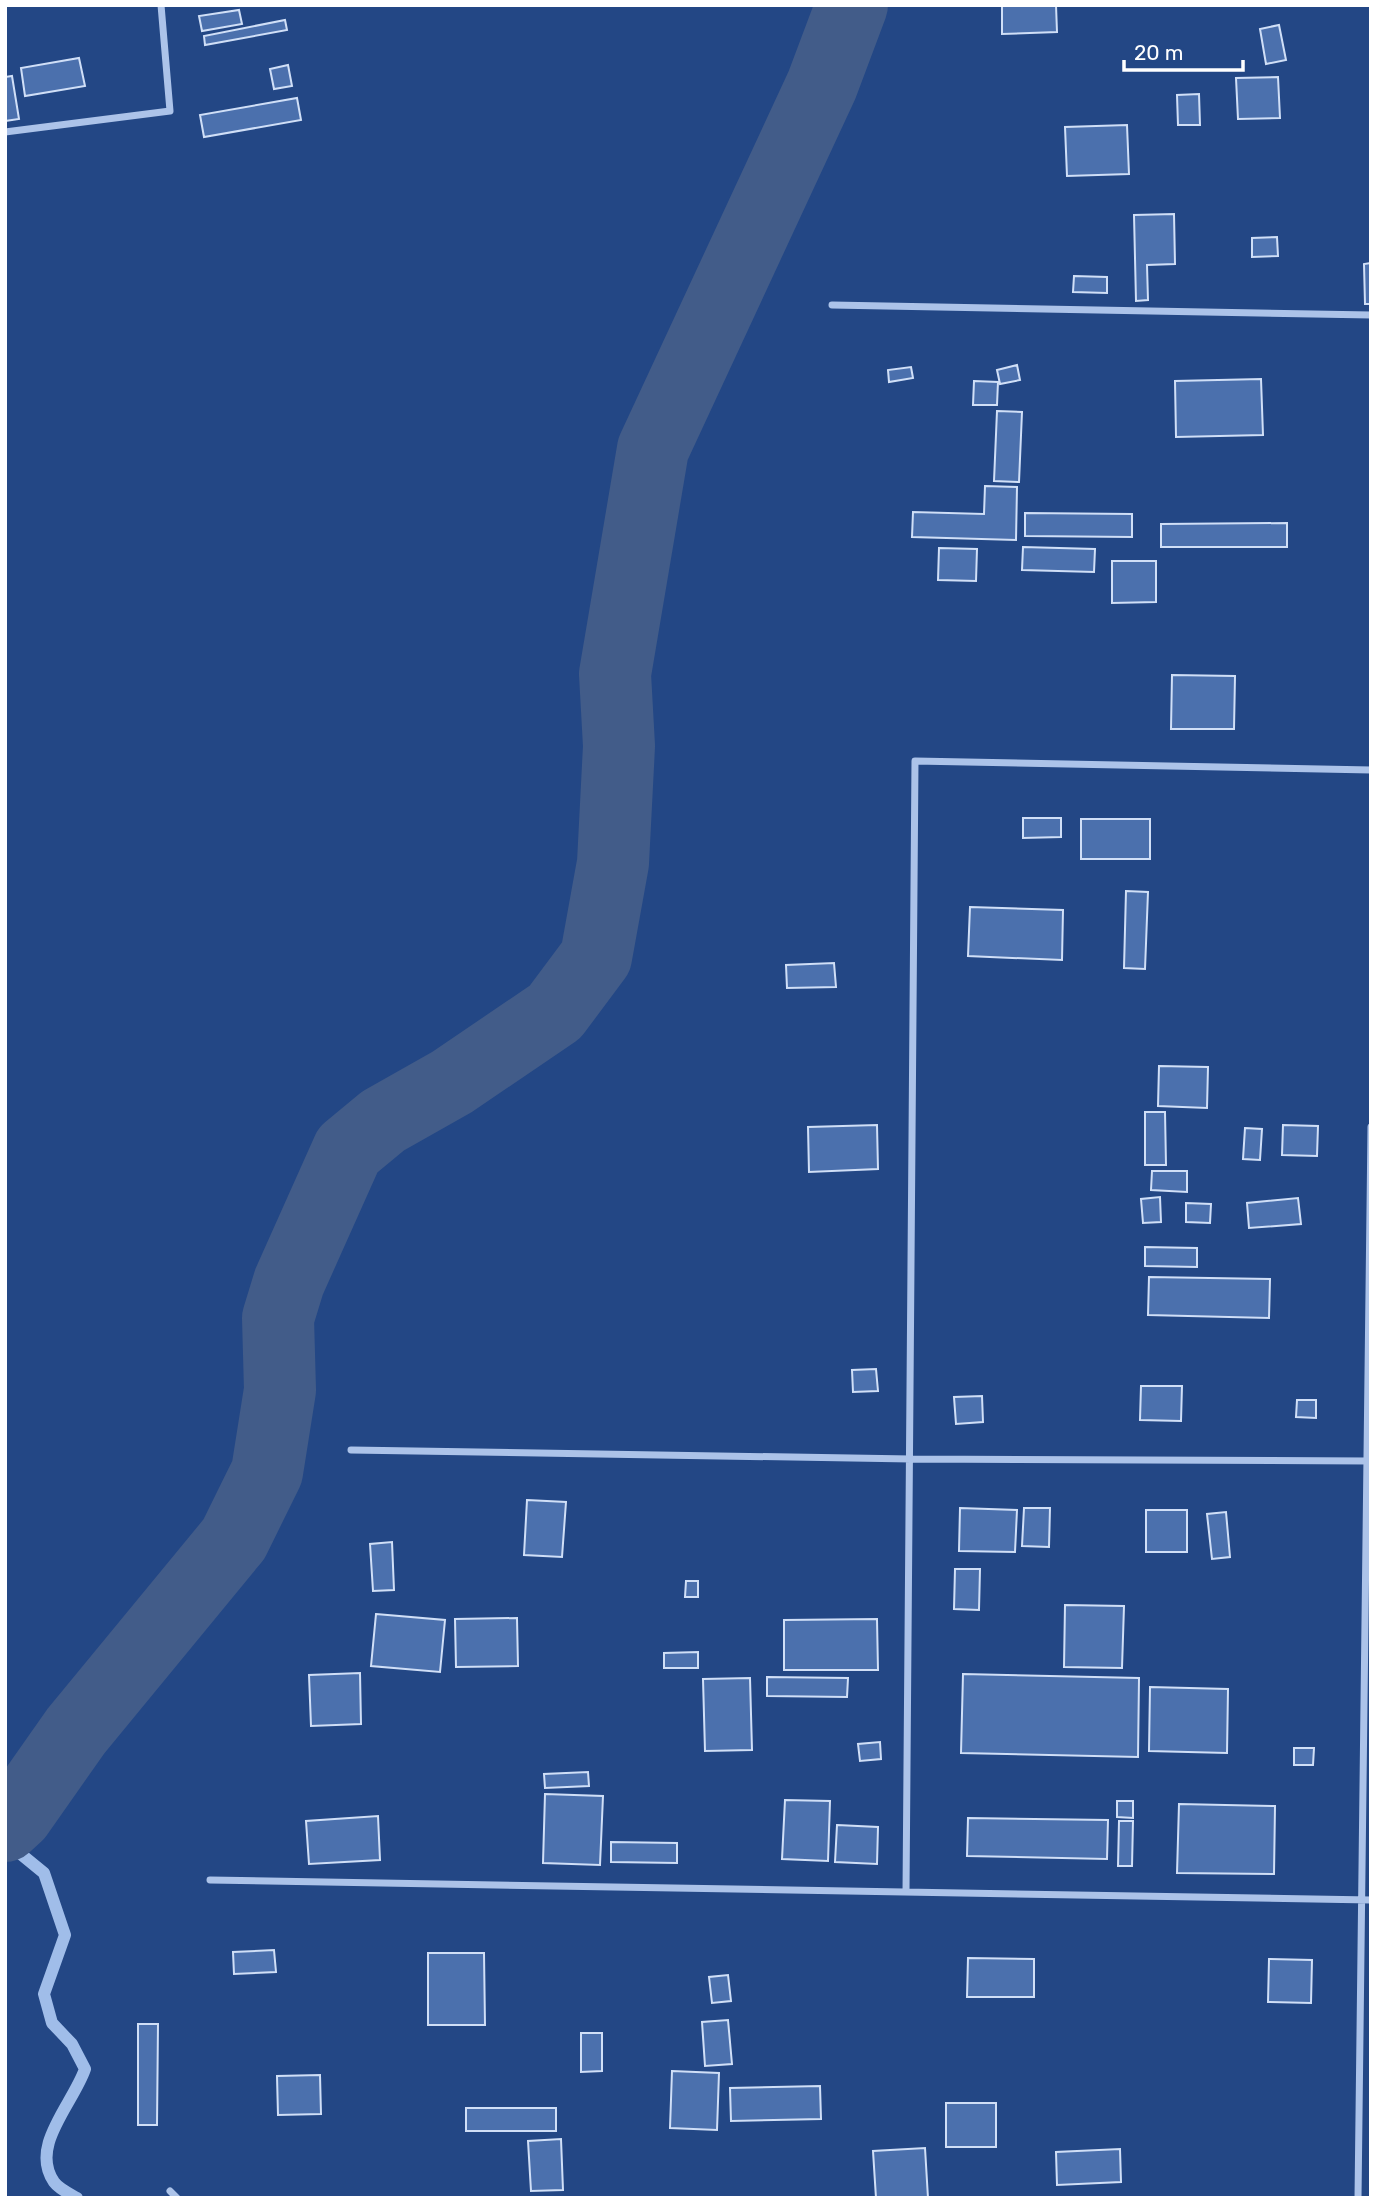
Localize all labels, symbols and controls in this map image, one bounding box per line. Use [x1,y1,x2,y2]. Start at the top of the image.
scale bar [1124,28,1243,72]
text: 20 m [1134,40,1183,65]

